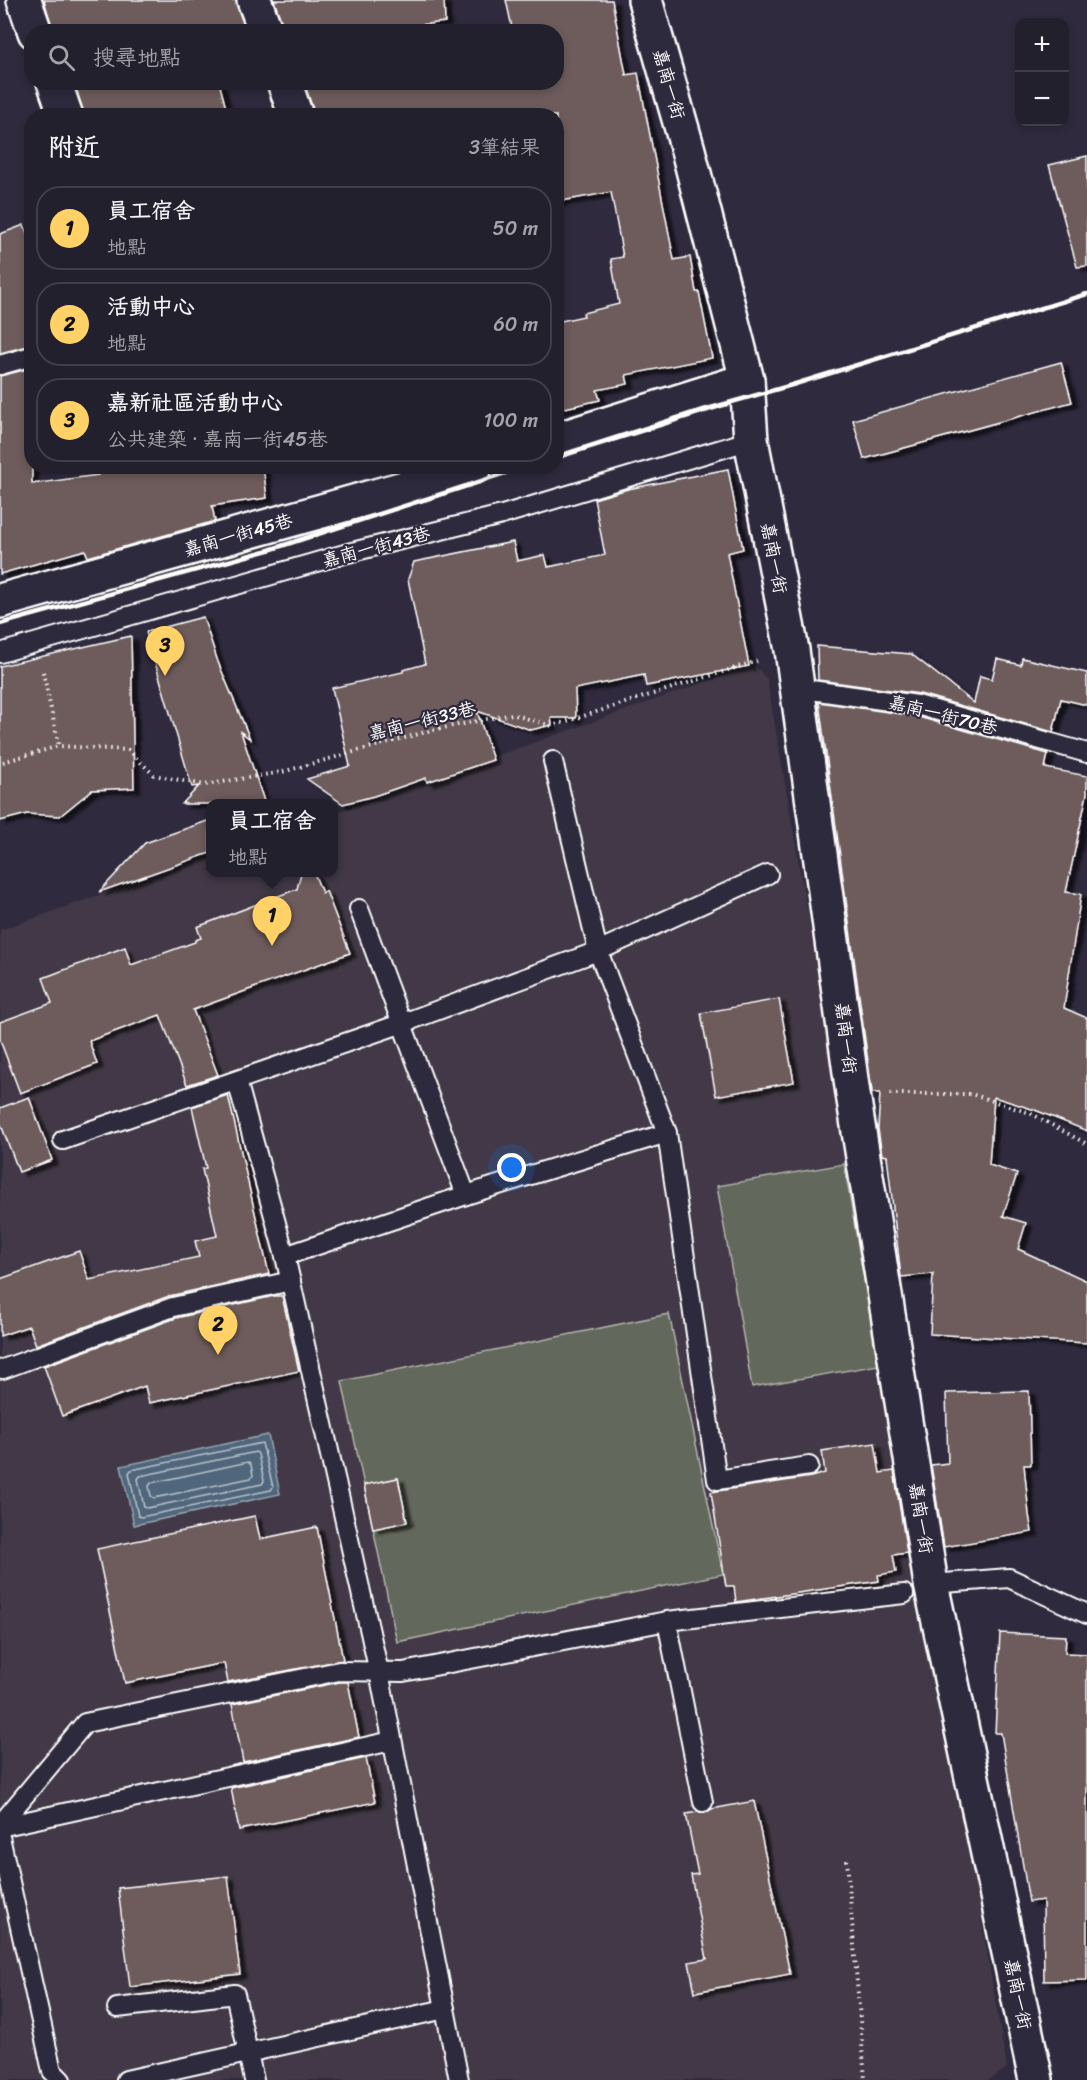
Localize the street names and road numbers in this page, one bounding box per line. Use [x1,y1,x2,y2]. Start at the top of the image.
street label: 嘉南一街 [644,45,694,123]
street label: 嘉南一街45巷 [180,504,296,566]
street label: 嘉南一街43巷 [318,517,434,577]
street label: 嘉南一街 [751,520,797,596]
street label: 嘉南一街70巷 [885,686,1001,744]
street label: 嘉南一街33巷 [365,692,479,750]
street label: 嘉南一街 [826,1000,866,1076]
street label: 嘉南一街 [900,1480,942,1556]
street label: 嘉南一街 [995,1955,1041,2033]

